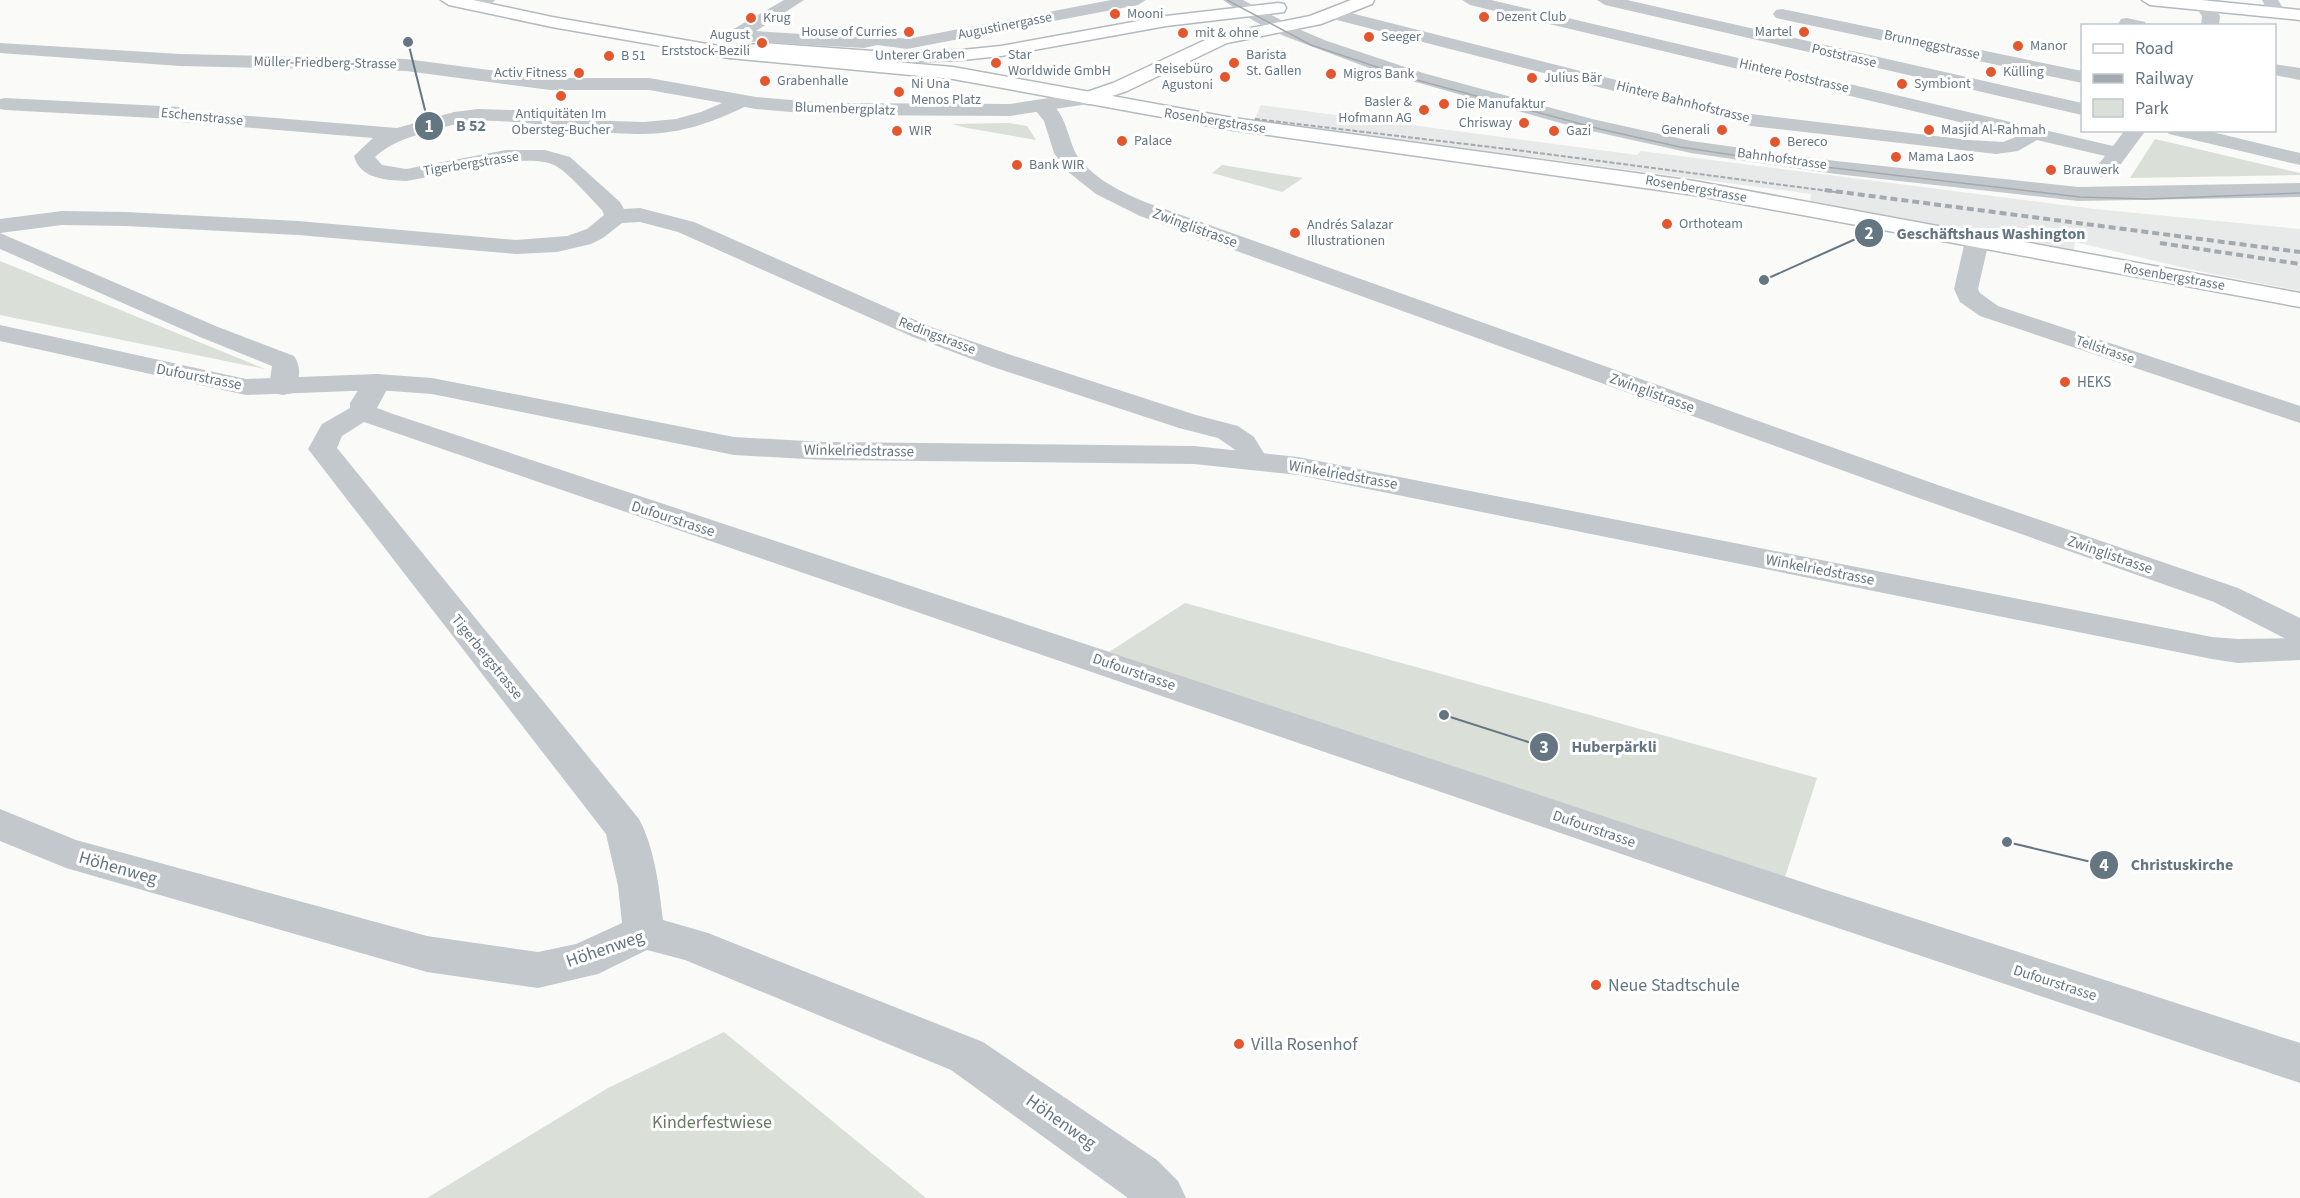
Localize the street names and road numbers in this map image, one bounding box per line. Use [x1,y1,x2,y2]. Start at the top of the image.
street label: Augustinergasse [956,7,1054,45]
street label: Brunneggstrasse [1882,25,1982,65]
street label: Poststrasse [1810,39,1878,73]
street label: Unterer Graben [875,44,965,66]
street label: Müller-Friedberg-Strasse [253,52,397,74]
street label: Hintere Poststrasse [1737,54,1851,98]
street label: Hintere Bahnhofstrasse [1614,76,1752,128]
street label: Blumenbergplatz [794,97,896,121]
street label: Eschenstrasse [160,103,244,131]
street label: Rosenbergstrasse [1163,103,1267,139]
street label: Bahnhofstrasse [1736,143,1828,175]
street label: Tigerbergstrasse [422,147,520,181]
street label: Rosenbergstrasse [1644,170,1748,208]
street label: Zwinglistrasse [1150,203,1240,253]
street label: Rosenbergstrasse [2122,258,2226,296]
street label: Redingstrasse [895,312,979,360]
street label: Tellstrasse [2073,331,2137,369]
street label: Dufourstrasse [155,358,243,396]
street label: Zwinglistrasse [1607,368,1697,418]
street label: Winkelriedstrasse [804,440,914,462]
street label: Winkelriedstrasse [1287,455,1399,495]
street label: Dufourstrasse [629,496,717,542]
street label: Zwinglistrasse [2064,531,2156,579]
street label: Winkelriedstrasse [1764,549,1876,591]
street label: Tigerbergstrasse [446,610,528,704]
street label: Dufourstrasse [1090,648,1178,696]
street label: Dufourstrasse [1550,805,1638,853]
street label: Höhenweg [76,845,160,891]
street label: Höhenweg [563,924,647,974]
street label: Dufourstrasse [2011,960,2099,1006]
street label: Höhenweg [1021,1089,1101,1155]

